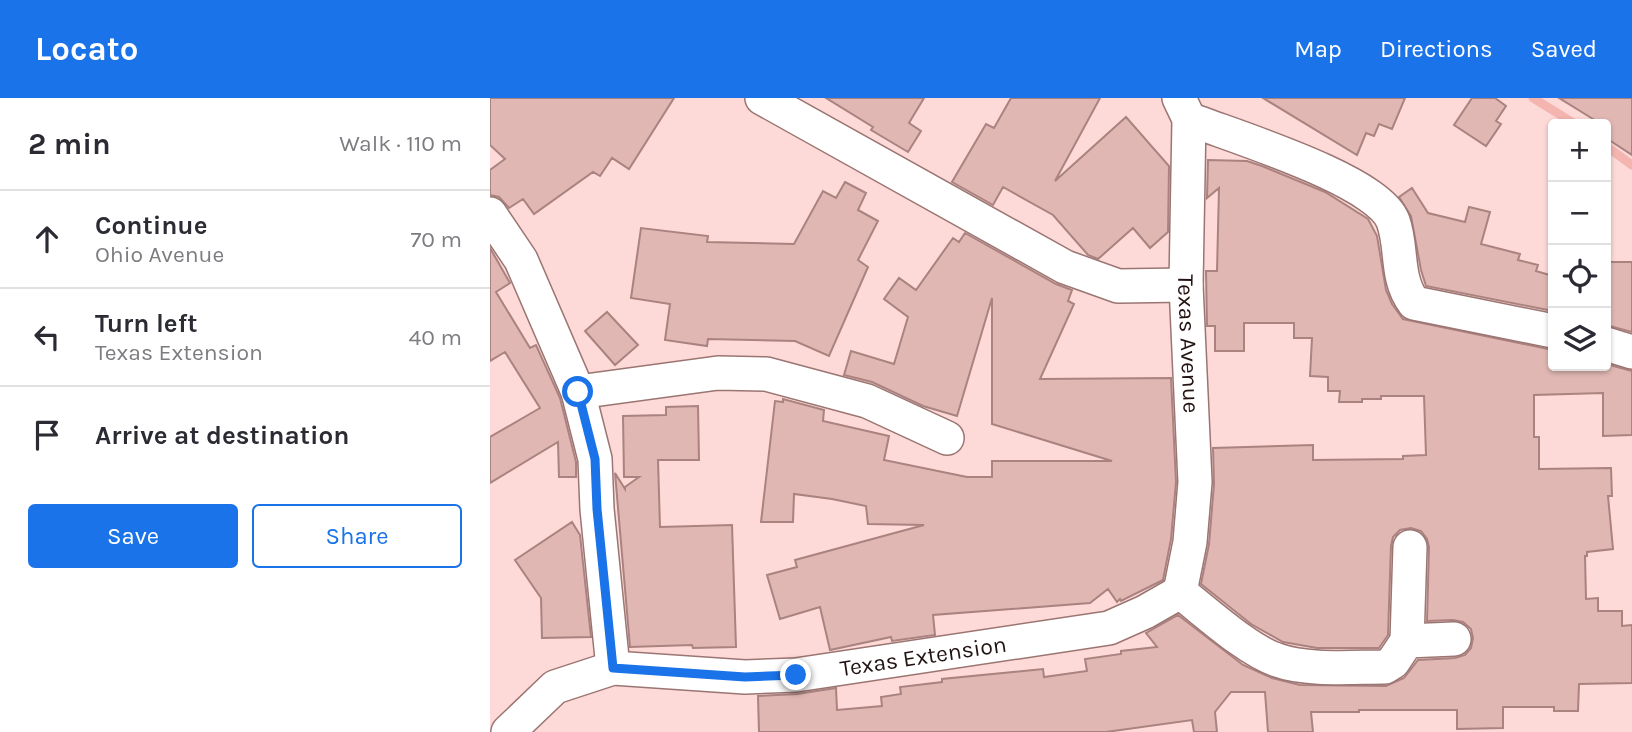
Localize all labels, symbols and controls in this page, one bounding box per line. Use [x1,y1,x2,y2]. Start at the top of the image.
text: Locato [35,30,138,68]
text: Map [1294,35,1342,63]
text: Directions [1380,35,1493,63]
text: Saved [1531,35,1597,63]
map controls [1548,119,1611,371]
button: + [1548,119,1611,182]
text: 2 min [28,126,111,162]
text: Walk · 110 m [339,130,462,157]
button: − [1548,182,1611,245]
text: Continue [95,210,207,241]
icon: ahead [28,220,66,258]
text: 70 m [411,226,462,253]
text: Ohio Avenue [95,241,224,268]
button: locate [1548,245,1611,308]
street label: Texas Avenue [1172,274,1205,414]
text: Turn left [95,308,197,339]
button: layers [1548,308,1611,371]
icon: left [28,318,66,356]
text: 40 m [409,324,462,351]
text: Texas Extension [95,339,263,366]
route start [562,376,593,407]
icon: arrive [28,416,66,454]
text: Arrive at destination [95,420,349,451]
button: Save [28,504,238,568]
button: Share [252,504,462,568]
street label: Texas Extension [838,631,1008,682]
route end [780,659,811,690]

